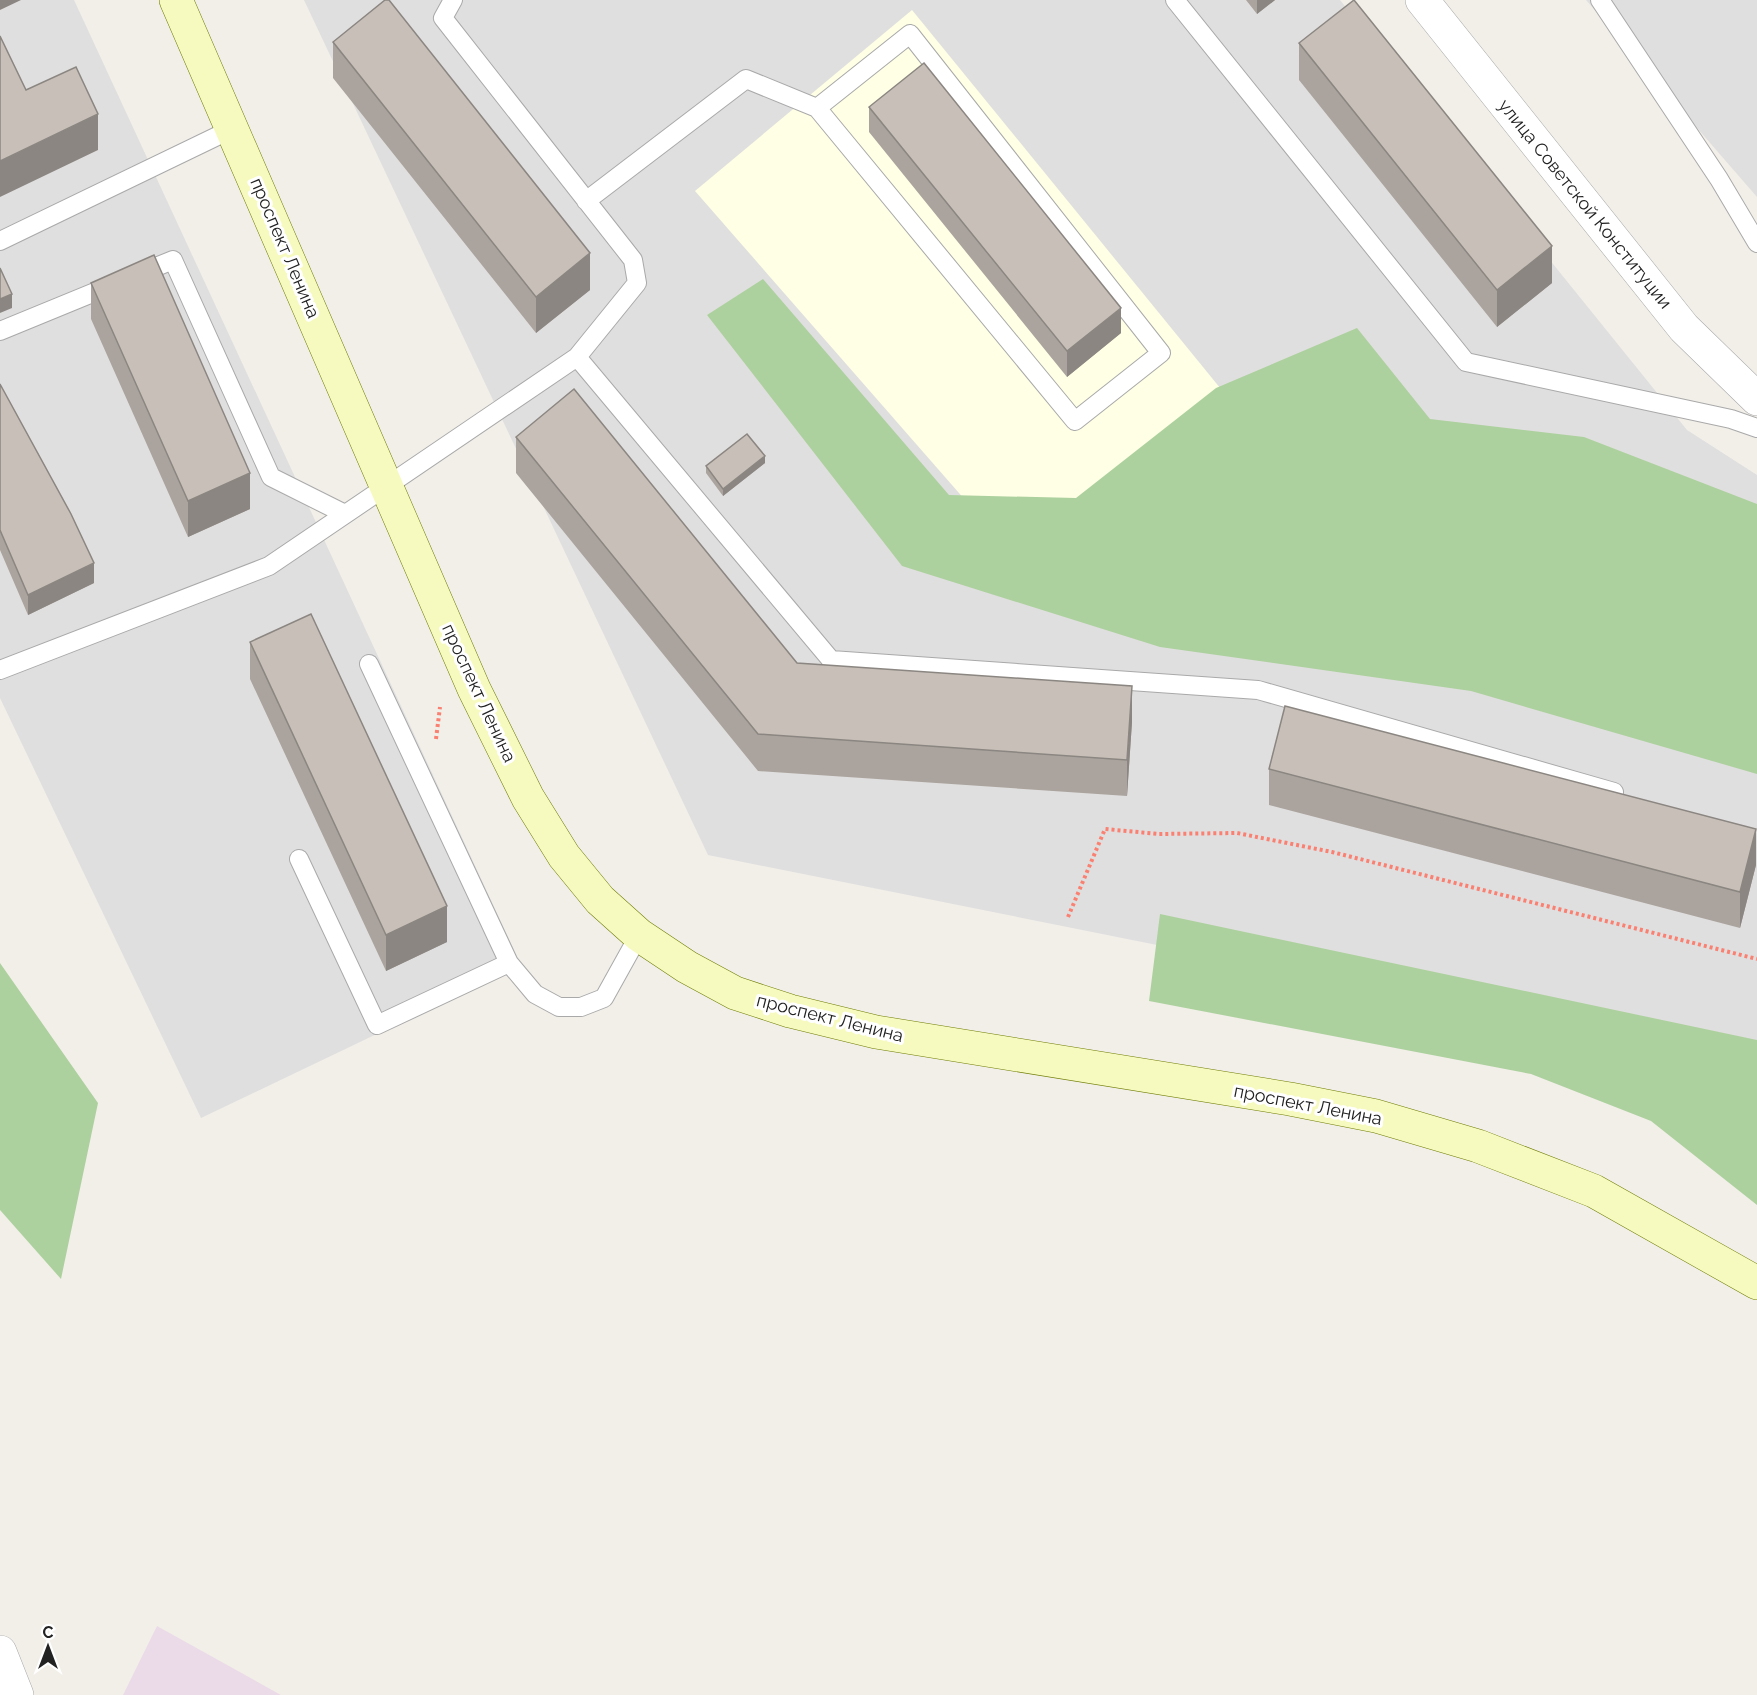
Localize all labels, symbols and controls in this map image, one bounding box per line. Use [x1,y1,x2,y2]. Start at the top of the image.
street label: улица Советской Конституции [1494,95,1676,313]
street label: проспект Ленина [246,174,325,321]
street label: проспект Ленина [438,620,521,765]
street label: проспект Ленина [755,989,906,1046]
street label: проспект Ленина [1232,1080,1384,1129]
north arrow [18,1617,78,1677]
text: С [43,1623,54,1642]

